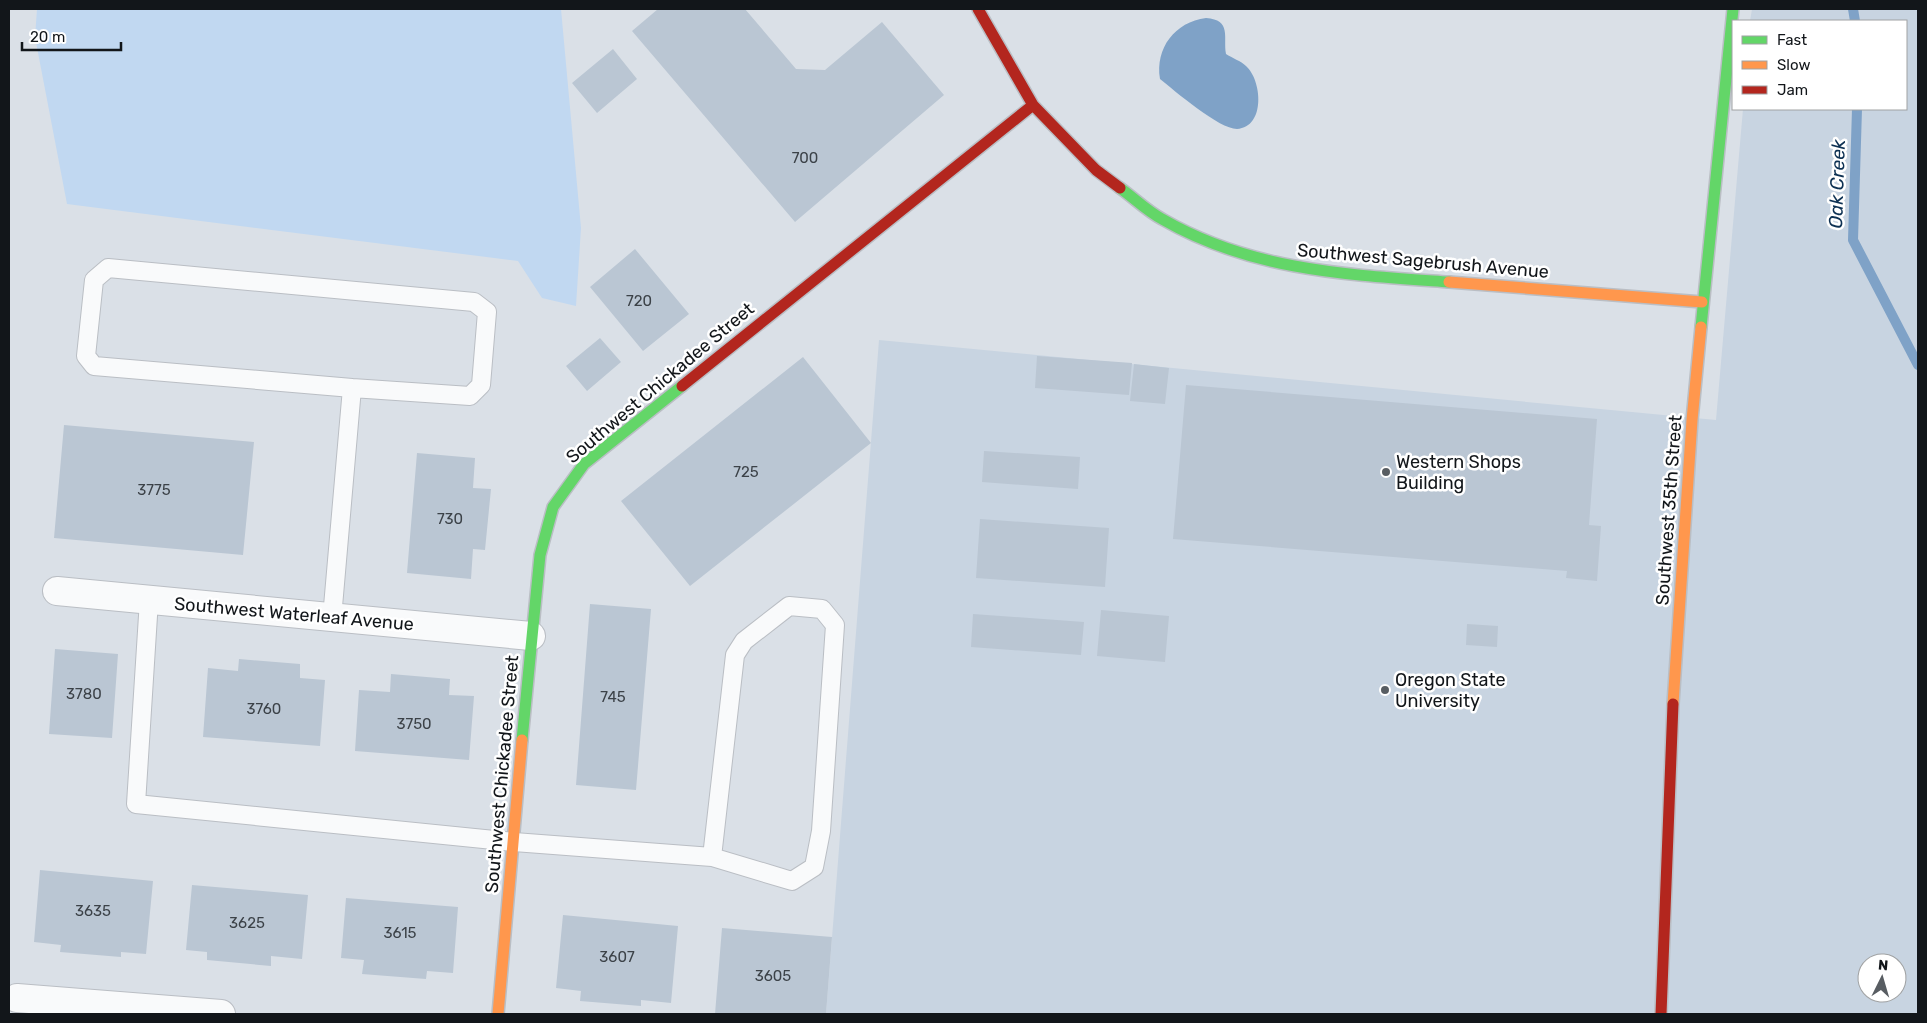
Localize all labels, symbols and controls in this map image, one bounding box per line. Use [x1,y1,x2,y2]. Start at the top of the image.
scale bar [22,20,121,52]
legend [1732,20,1907,110]
text: 20 m [30,28,65,46]
text: Fast [1777,31,1807,49]
text: Slow [1777,56,1810,74]
text: Jam [1777,81,1808,99]
water label: Oak Creek [1824,139,1850,229]
house number: 700 [792,149,818,167]
street label: Southwest Sagebrush Avenue [1296,239,1550,283]
house number: 720 [626,292,652,310]
street label: Southwest Chickadee Street [561,298,759,468]
street label: Southwest 35th Street [1651,414,1687,606]
place label: Western Shops Building [1396,451,1521,494]
house number: 725 [733,463,759,481]
marker: Western Shops Building [1380,466,1392,478]
house number: 3775 [137,481,171,499]
house number: 730 [437,510,463,528]
street label: Southwest Waterleaf Avenue [173,593,415,635]
street label: Southwest Chickadee Street [481,654,523,894]
place label: Oregon State University [1395,669,1506,712]
marker: Oregon State University [1379,684,1391,696]
house number: 3780 [66,685,102,703]
house number: 745 [600,688,626,706]
house number: 3760 [247,700,281,718]
house number: 3750 [396,715,432,733]
house number: 3635 [75,902,111,920]
house number: 3625 [229,914,265,932]
house number: 3615 [383,924,417,942]
house number: 3607 [599,948,635,966]
north arrow [1857,953,1907,1003]
text: N [1877,957,1889,974]
house number: 3605 [755,967,791,985]

